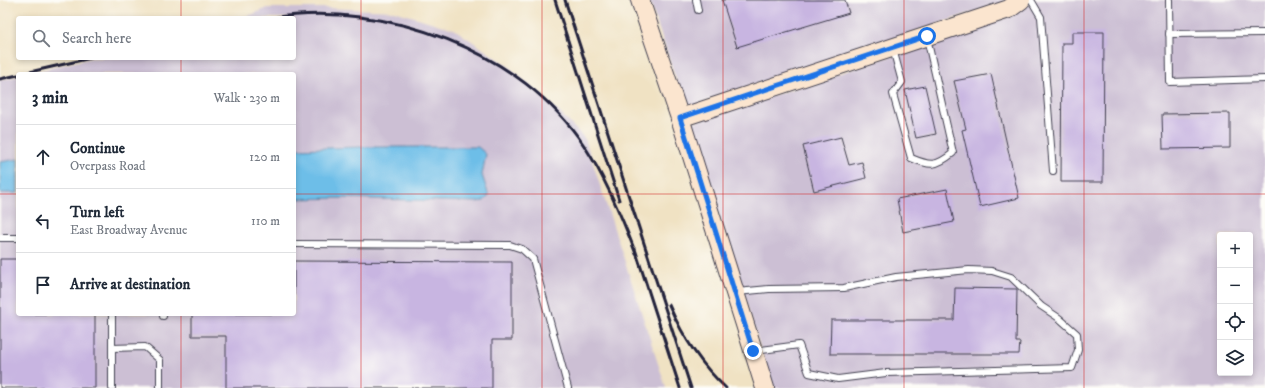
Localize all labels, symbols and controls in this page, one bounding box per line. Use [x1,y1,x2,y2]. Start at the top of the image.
search box [16,16,296,60]
icon: search [30,27,52,49]
route start [918,27,936,45]
text: Search here [62,29,131,48]
text: 3 min [32,87,68,109]
text: Walk · 230 m [214,90,280,106]
text: Continue [70,139,125,158]
icon: ahead [32,146,54,168]
text: 120 m [249,149,280,165]
text: Overpass Road [70,158,146,174]
text: Turn left [70,203,124,222]
icon: left [32,210,54,232]
text: 110 m [251,213,280,229]
text: East Broadway Avenue [70,222,187,238]
map controls [1217,232,1253,376]
button: + [1217,232,1253,268]
button: − [1217,268,1253,304]
icon: arrive [32,274,54,296]
text: Arrive at destination [70,275,190,294]
button: locate [1217,304,1253,340]
button: layers [1217,340,1253,376]
route end [744,342,762,360]

